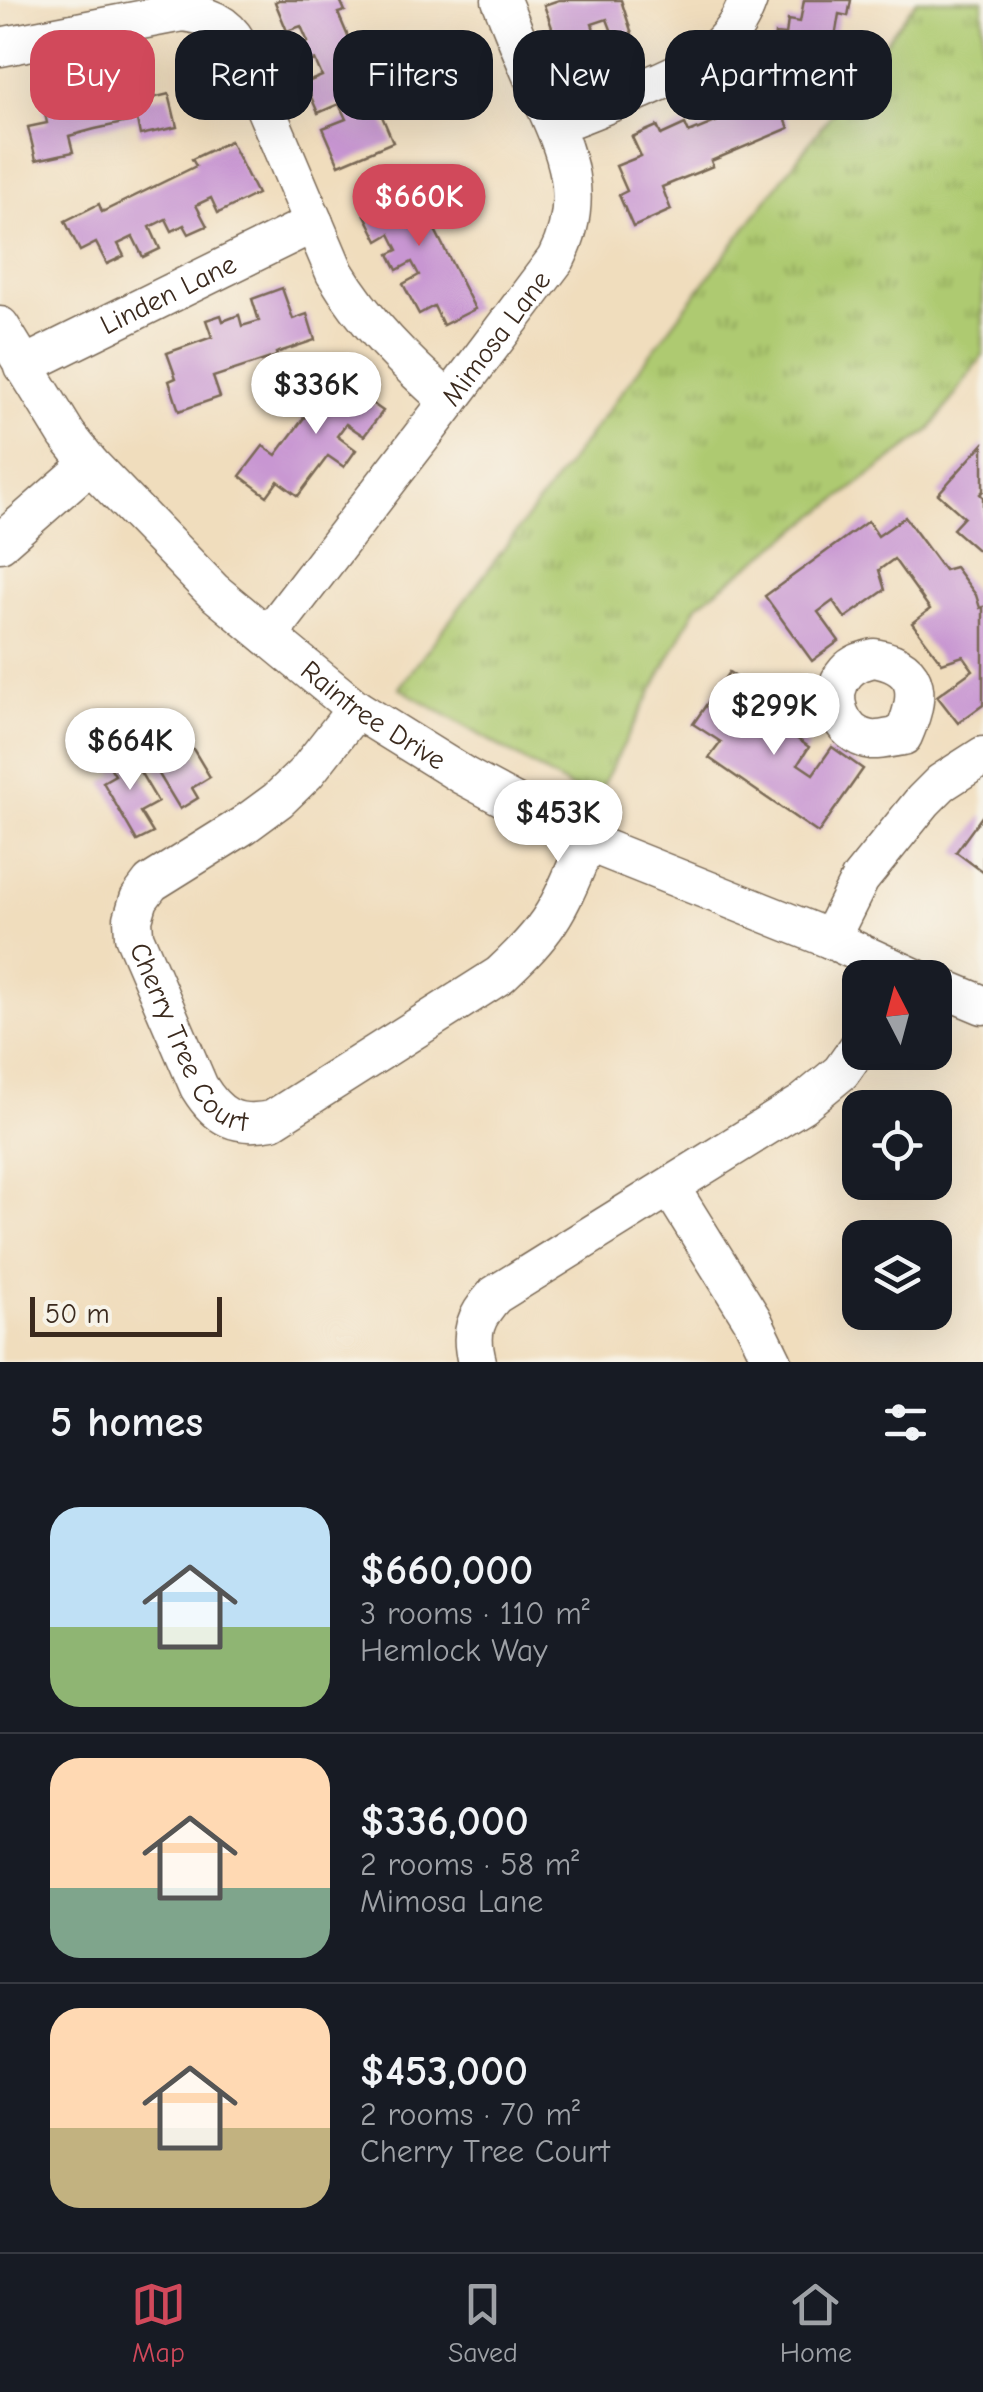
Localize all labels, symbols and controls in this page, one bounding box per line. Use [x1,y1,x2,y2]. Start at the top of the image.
chip: Buy [30,30,155,120]
chip: Rent [175,30,313,120]
chip: Filters [333,30,493,120]
chip: New [513,30,645,120]
chip: Apartment [665,30,892,120]
pin: $660K [349,164,489,249]
text: $660K [374,178,464,215]
street label: Linden Lane [95,248,241,341]
street label: Mimosa Lane [435,265,557,412]
pin: $336K [246,352,386,437]
text: $336K [273,366,359,403]
street label: Raintree Drive [294,654,451,777]
pin: $299K [704,673,844,758]
text: $299K [731,687,817,724]
pin: $664K [60,708,200,793]
text: $664K [87,722,173,759]
pin: $453K [488,780,628,865]
text: $453K [515,794,601,831]
street label: Cherry Tree Court [123,938,251,1138]
north arrow [842,960,952,1070]
map controls [842,960,952,1330]
button: locate [842,1090,952,1200]
button: layers [842,1220,952,1330]
scale bar [30,1292,222,1336]
text: 50 m [45,1298,110,1330]
icon: filters [878,1395,933,1450]
text: 5 homes [50,1398,203,1447]
text: $660,000 [360,1546,533,1595]
icon: home [130,1547,250,1667]
text: 3 rooms · 110 m² [360,1595,590,1632]
text: Hemlock Way [360,1632,548,1669]
text: $336,000 [360,1797,529,1846]
icon: home [130,1798,250,1918]
text: 2 rooms · 58 m² [360,1846,579,1883]
text: Mimosa Lane [360,1883,543,1920]
text: $453,000 [360,2047,528,2096]
icon: home [130,2048,250,2168]
text: 2 rooms · 70 m² [360,2096,580,2133]
text: Cherry Tree Court [360,2133,610,2170]
tab: Map [131,2277,186,2369]
tab: Saved [448,2277,518,2369]
tab: Home [780,2277,852,2369]

